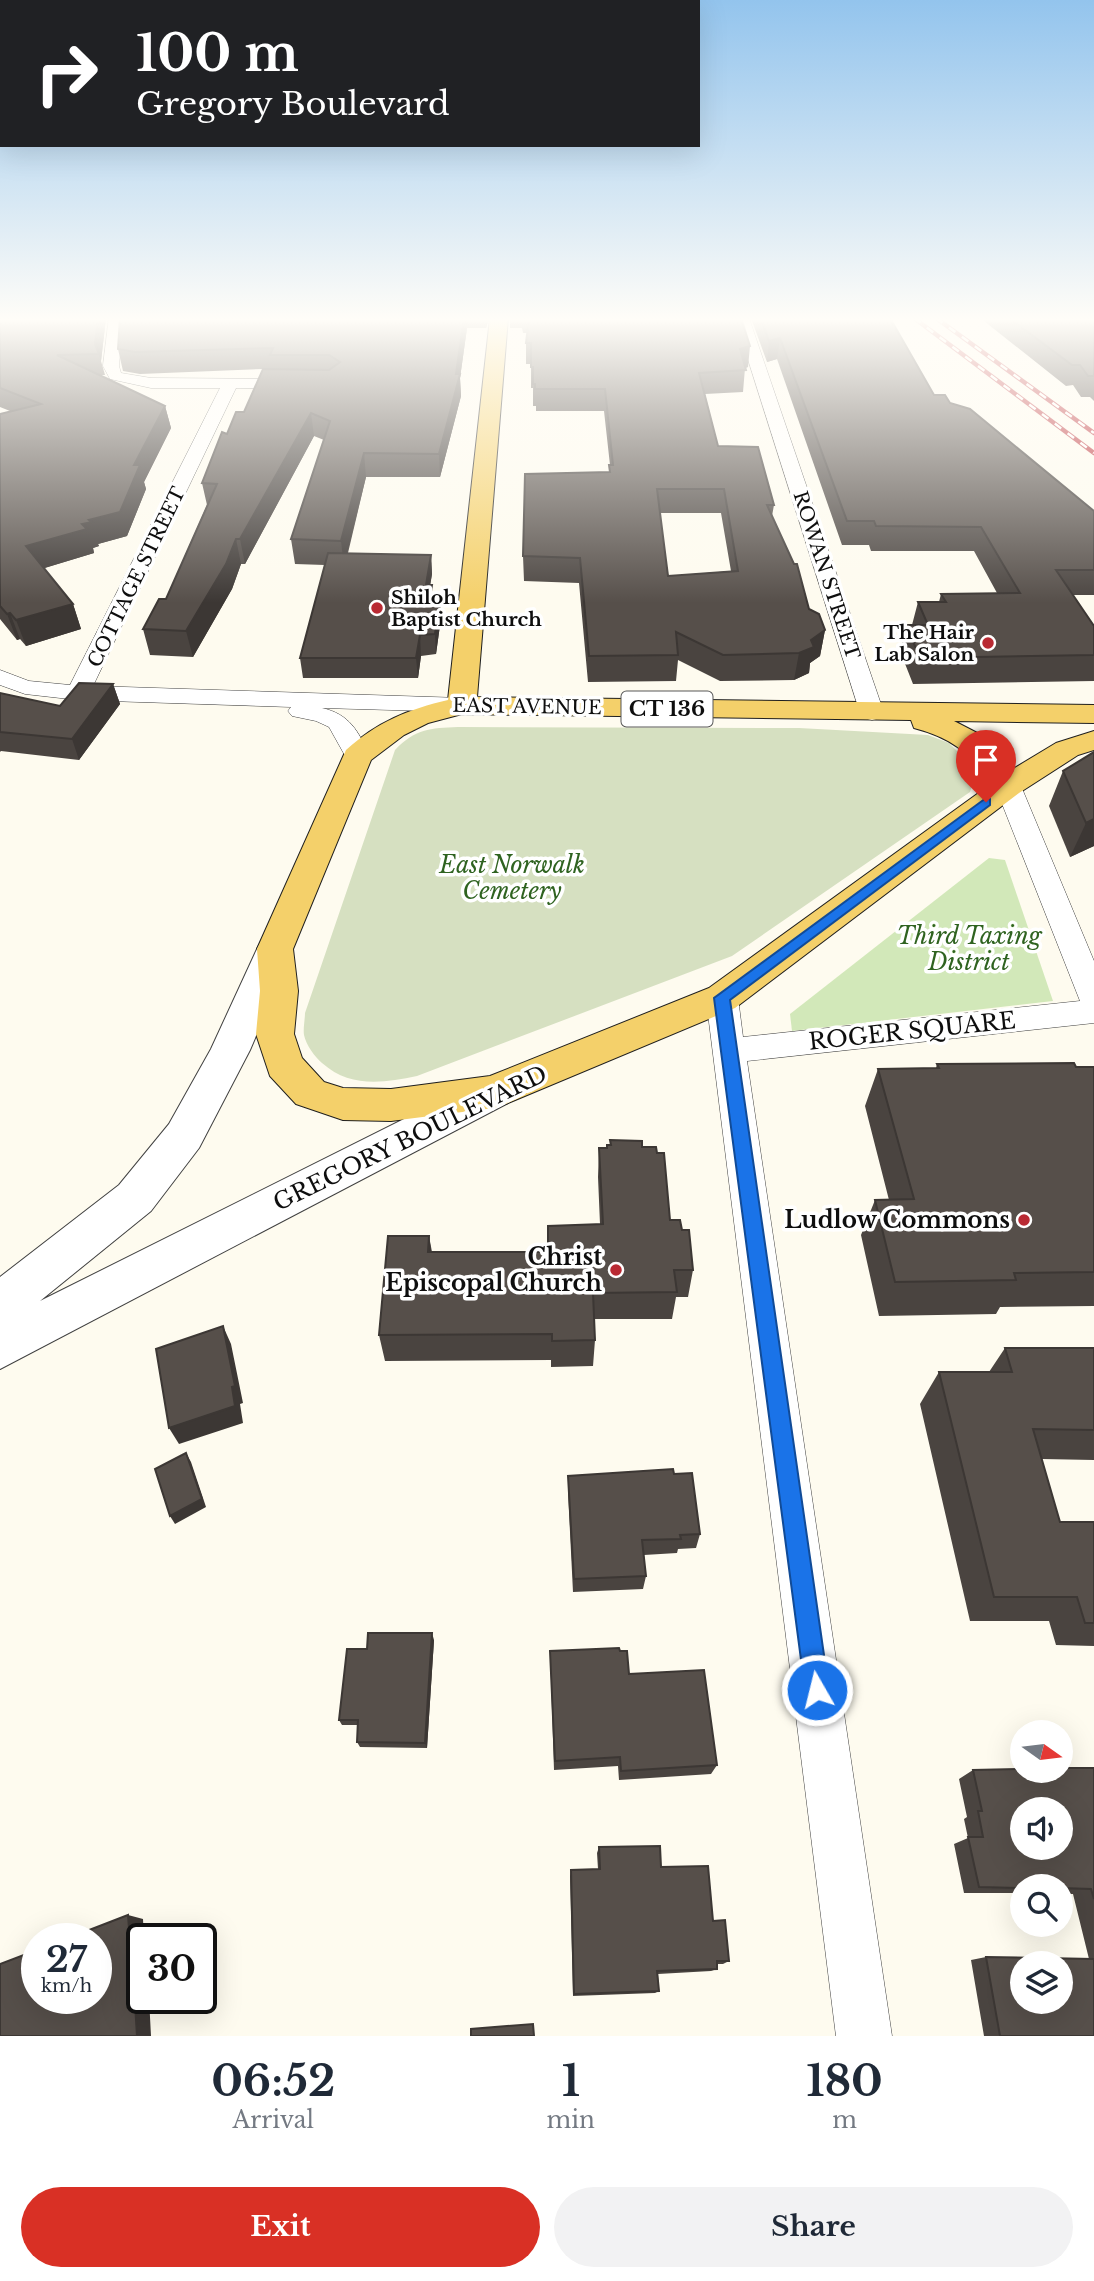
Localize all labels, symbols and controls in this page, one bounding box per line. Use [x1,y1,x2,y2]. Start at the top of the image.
text: 100 m [136,23,299,84]
icon: right [21,28,112,119]
text: Gregory Boulevard [136,84,450,124]
street label: COTTAGE STREET [83,483,190,671]
street label: ROWAN STREET [788,488,865,662]
place label: Shiloh Baptist Church [391,586,542,631]
marker: Shiloh Baptist Church [369,600,385,616]
place label: The Hair Lab Salon [874,621,975,666]
marker: The Hair Lab Salon [980,635,996,651]
road number: CT 136 [622,692,712,726]
street label: EAST AVENUE [452,694,602,719]
pin [956,730,1016,802]
icon: arrive [967,741,1005,779]
park label: East Norwalk Cemetery [438,851,585,905]
park label: Third Taxing District [897,922,1043,976]
street label: ROGER SQUARE [807,1006,1017,1056]
street label: GREGORY BOULEVARD [269,1059,551,1217]
place label: Ludlow Commons [784,1206,1010,1234]
marker: Ludlow Commons [1016,1212,1032,1228]
place label: Christ Episcopal Church [385,1243,603,1297]
marker: Christ Episcopal Church [608,1262,624,1278]
position arrow [780,1653,854,1727]
north arrow [1010,1720,1073,1783]
map controls [1010,1720,1073,2014]
button: sound [1010,1797,1073,1860]
button: search [1010,1874,1073,1937]
speed limit sign: 30 [126,1923,217,2014]
text: 27 [46,1938,87,1981]
button: layers [1010,1951,1073,2014]
text: km/h [41,1975,92,1997]
text: 06:52 [211,2055,335,2107]
text: 1 [562,2055,580,2107]
text: 180 [806,2055,883,2107]
text: Arrival [233,2106,314,2134]
text: min [547,2106,595,2134]
text: m [832,2106,857,2134]
button: Exit [21,2187,540,2267]
button: Share [554,2187,1073,2267]

